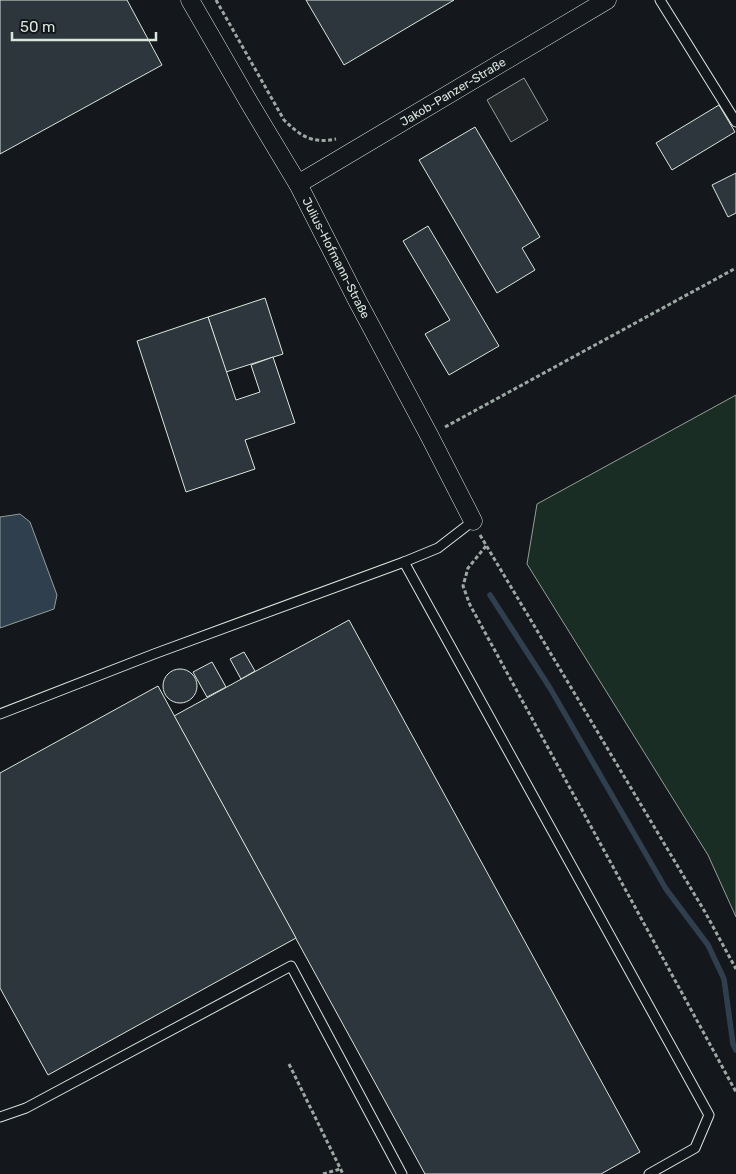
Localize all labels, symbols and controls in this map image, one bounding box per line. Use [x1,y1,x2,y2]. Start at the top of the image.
scale bar [12,10,156,42]
text: 50 m [20,18,55,36]
street label: Jakob-Panzer-Straße [398,55,509,129]
street label: Julius-Hofmann-Straße [299,195,373,321]

